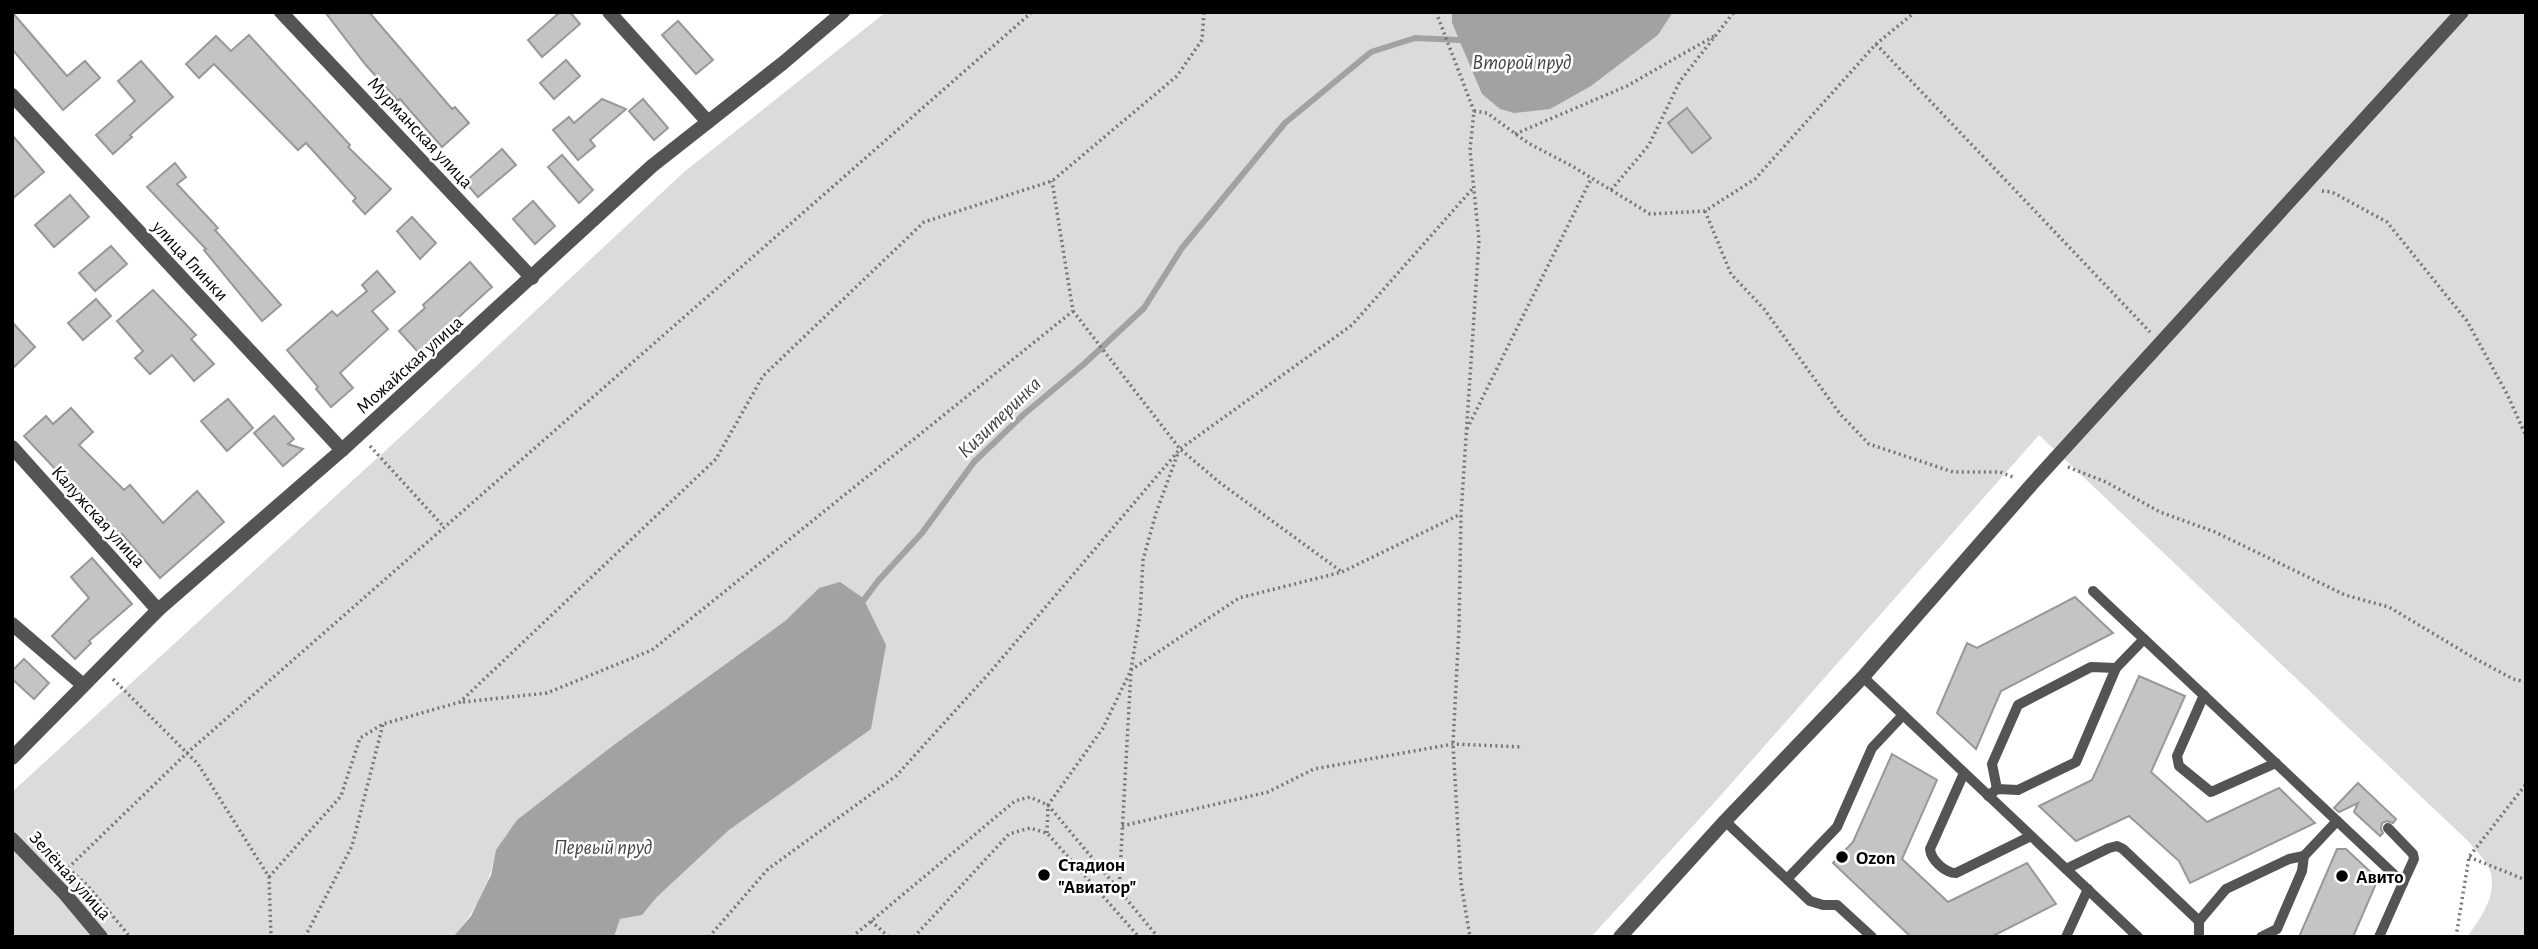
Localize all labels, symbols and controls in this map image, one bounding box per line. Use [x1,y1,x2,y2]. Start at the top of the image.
water label: Второй пруд [1472,52,1572,74]
street label: Мурманская улица [364,74,476,193]
street label: улица Глинки [148,217,232,305]
street label: Можайская улица [353,312,467,418]
water label: Кизитеринка [954,373,1046,463]
street label: Калужская улица [47,462,149,572]
street label: Зелёная улица [25,828,115,924]
water label: Первый пруд [554,837,652,859]
marker: Ozon [1834,849,1850,865]
place label: Ozon [1856,849,1895,868]
place label: Стадион "Авиатор" [1058,856,1136,897]
marker: Стадион "Авиатор" [1036,867,1052,883]
marker: Авито [2334,868,2350,884]
place label: Авито [2356,868,2403,887]

